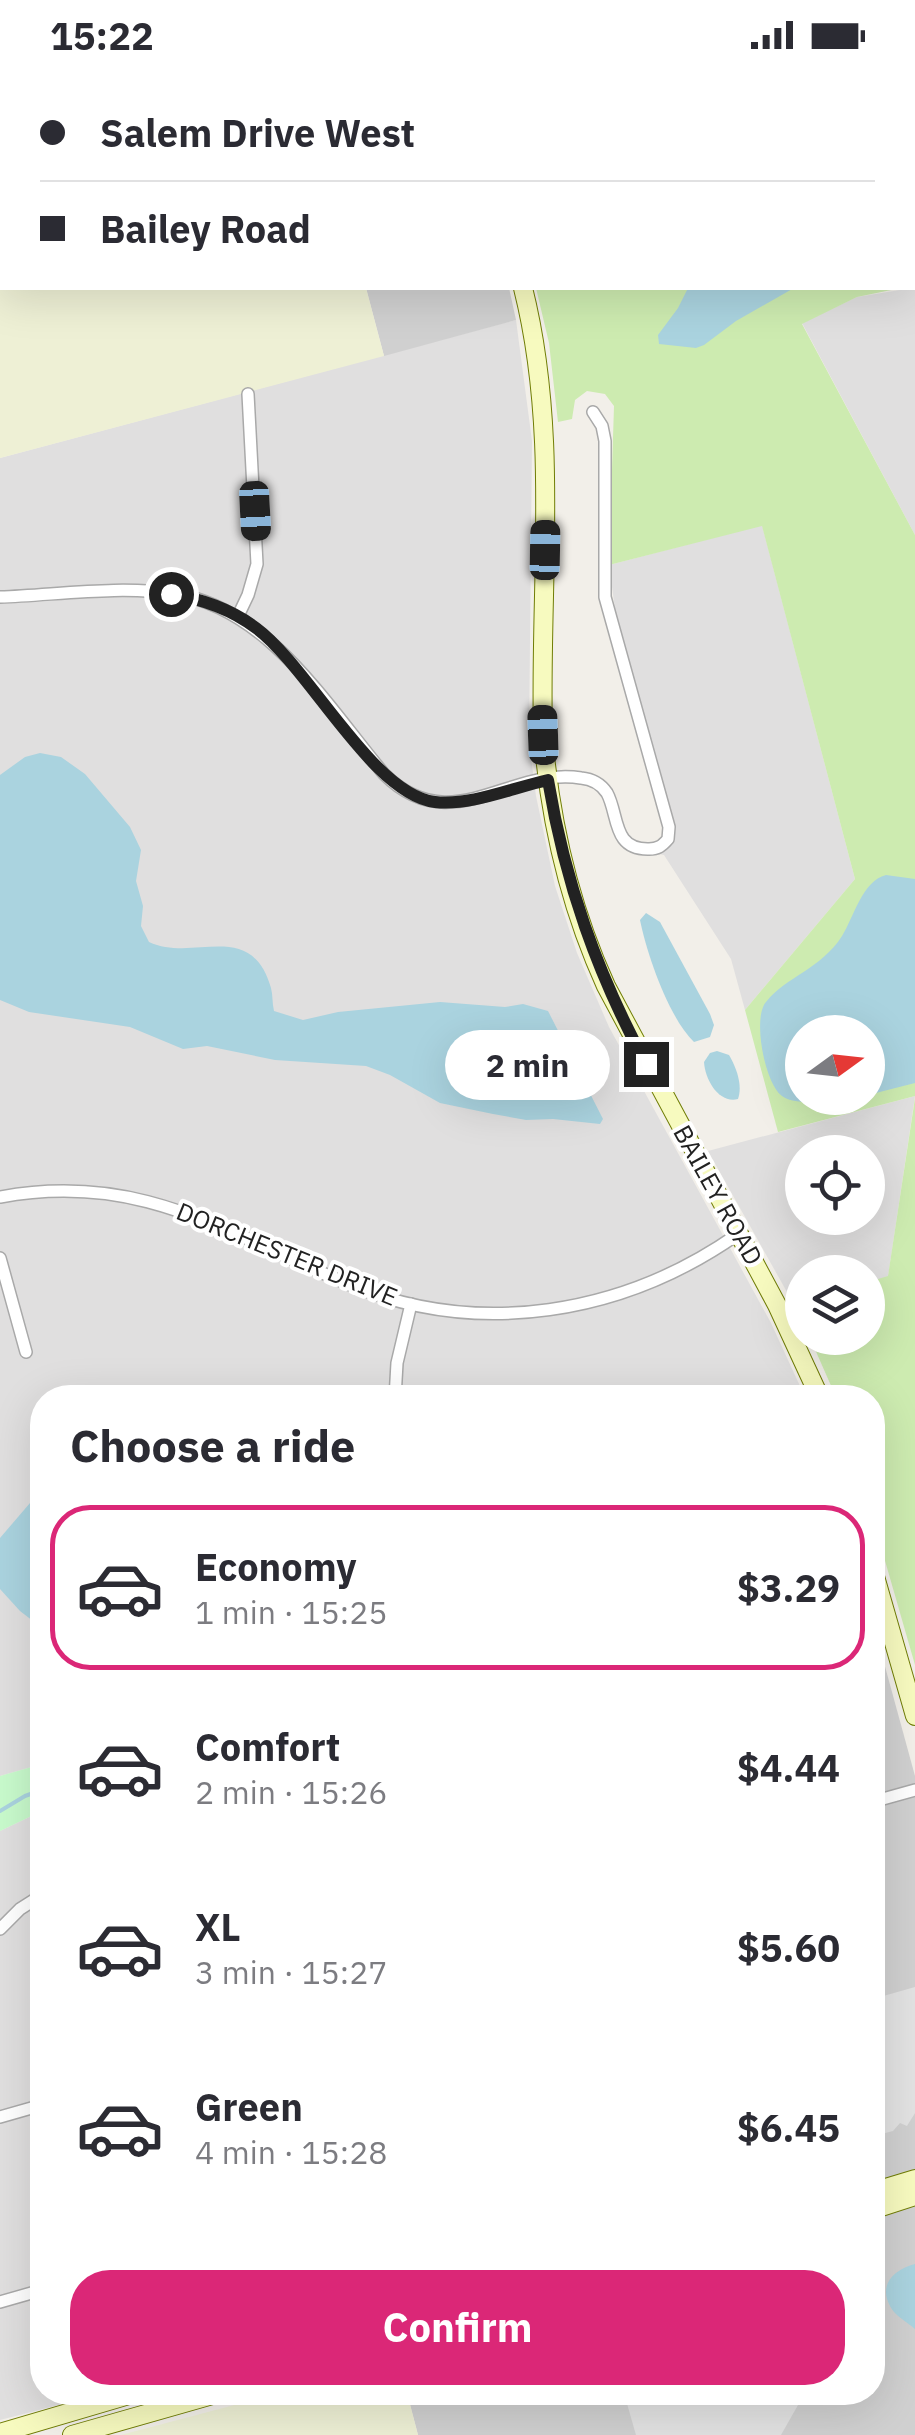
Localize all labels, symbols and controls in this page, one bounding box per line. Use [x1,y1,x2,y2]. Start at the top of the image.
text: 15:22 [50,11,154,60]
text: Salem Drive West [100,108,415,157]
text: Bailey Road [100,204,311,253]
car [238,480,272,542]
car [529,520,561,580]
route start [149,572,194,617]
car [527,704,559,766]
north arrow [785,1015,885,1115]
map controls [785,1015,885,1355]
callout: 2 min [446,1029,611,1099]
route end [624,1042,669,1087]
text: 2 min [486,1044,569,1086]
street label: BAILEY ROAD [666,1119,771,1271]
button: locate [785,1135,885,1235]
street label: DORCHESTER DRIVE [172,1194,403,1313]
button: layers [785,1255,885,1355]
text: Choose a ride [70,1416,355,1474]
text: Economy [195,1542,357,1591]
icon: car [75,1543,165,1633]
text: $3.29 [737,1563,840,1612]
text: 1 min · 15:25 [195,1591,388,1633]
text: Comfort [195,1722,340,1771]
icon: car [75,1723,165,1813]
text: $4.44 [737,1743,840,1792]
text: 2 min · 15:26 [195,1771,388,1813]
text: XL [195,1902,241,1951]
icon: car [75,1903,165,1993]
text: $5.60 [737,1923,840,1972]
text: 3 min · 15:27 [195,1951,388,1993]
text: Green [195,2082,303,2131]
icon: car [75,2083,165,2173]
text: $6.45 [737,2103,840,2152]
text: 4 min · 15:28 [195,2131,388,2173]
button: Confirm [70,2270,845,2385]

